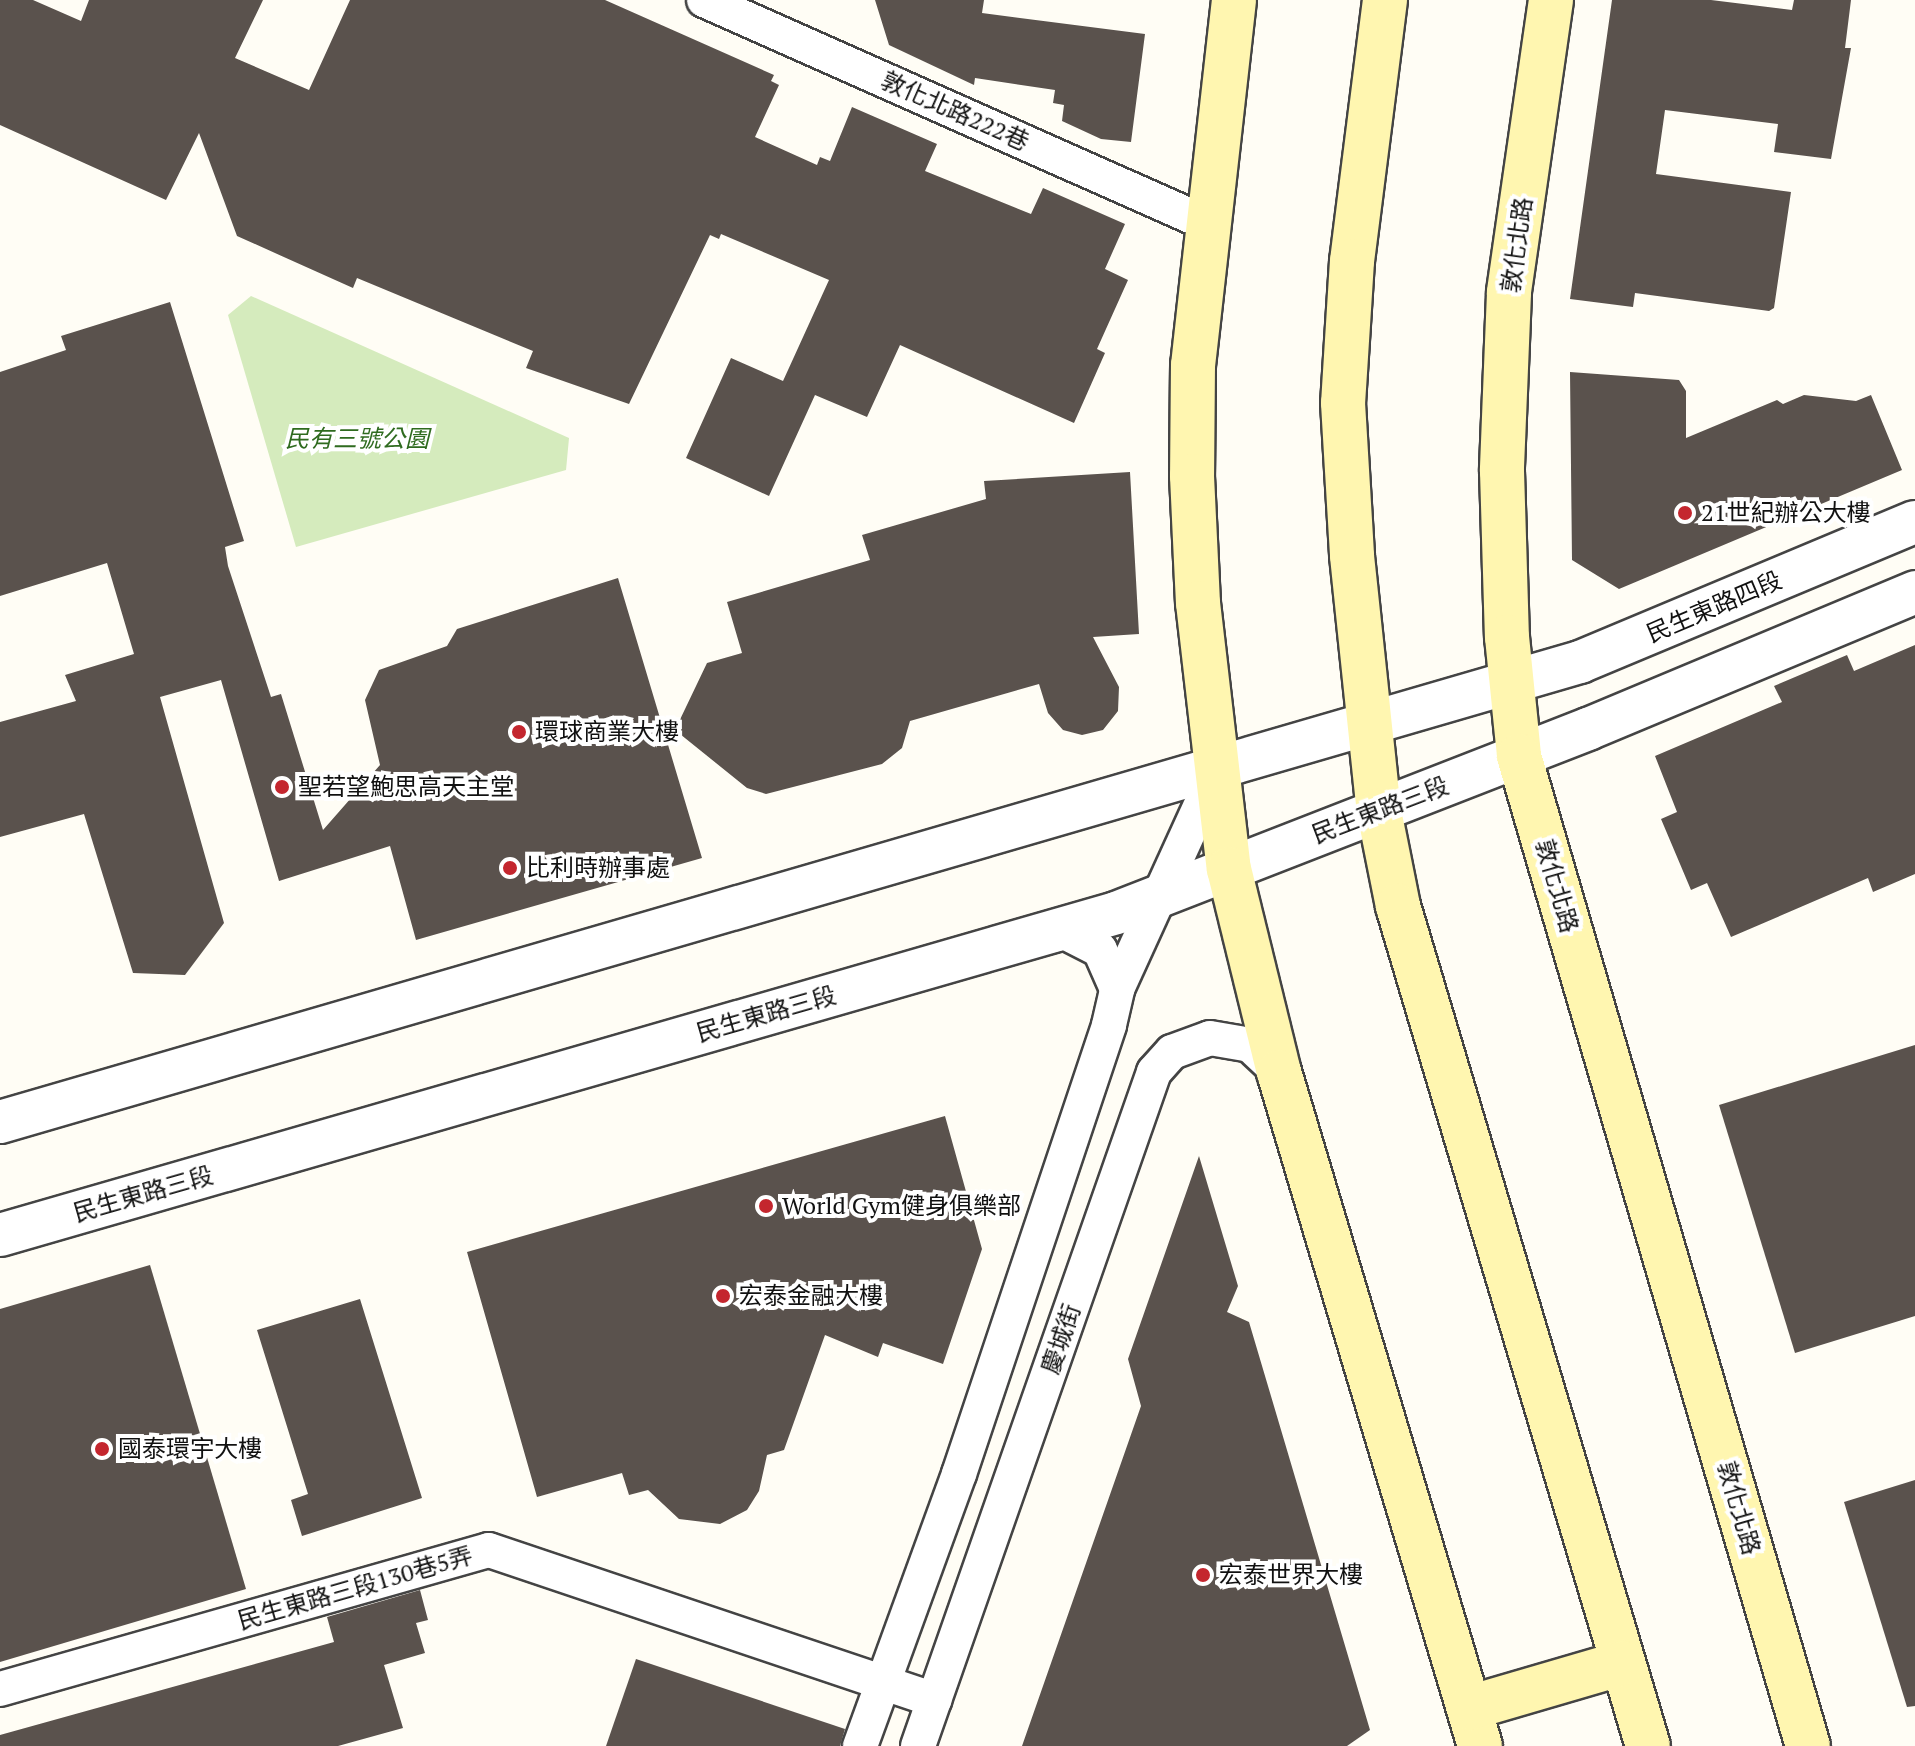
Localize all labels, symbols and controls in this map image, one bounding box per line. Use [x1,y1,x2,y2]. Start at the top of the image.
street label: 敦化北路222巷 [877,66,1033,156]
street label: 敦化北路 [1496,195,1538,295]
park label: 民有三號公園 [285,425,429,453]
place label: 21世紀辦公大樓 [1701,499,1871,527]
marker: 21世紀辦公大樓 [1676,504,1694,522]
street label: 民生東路四段 [1642,566,1786,648]
place label: 環球商業大樓 [535,718,679,746]
marker: 環球商業大樓 [510,723,528,741]
street label: 民生東路三段 [1308,771,1452,849]
place label: 聖若望鮑思高天主堂 [298,773,514,801]
marker: 聖若望鮑思高天主堂 [273,778,291,796]
street label: 敦化北路 [1530,836,1584,936]
place label: 比利時辦事處 [526,854,670,882]
marker: 比利時辦事處 [501,859,519,877]
street label: 民生東路三段 [693,980,839,1048]
street label: 民生東路三段 [70,1160,216,1228]
place label: World Gym健身俱樂部 [782,1192,1021,1220]
marker: World Gym健身俱樂部 [757,1197,775,1215]
place label: 宏泰金融大樓 [739,1282,883,1310]
marker: 宏泰金融大樓 [714,1287,732,1305]
street label: 慶城街 [1036,1300,1086,1378]
place label: 國泰環宇大樓 [118,1435,262,1463]
marker: 國泰環宇大樓 [93,1440,111,1458]
street label: 敦化北路 [1712,1458,1766,1558]
street label: 民生東路三段130巷5弄 [234,1541,476,1635]
place label: 宏泰世界大樓 [1219,1561,1363,1589]
marker: 宏泰世界大樓 [1194,1566,1212,1584]

